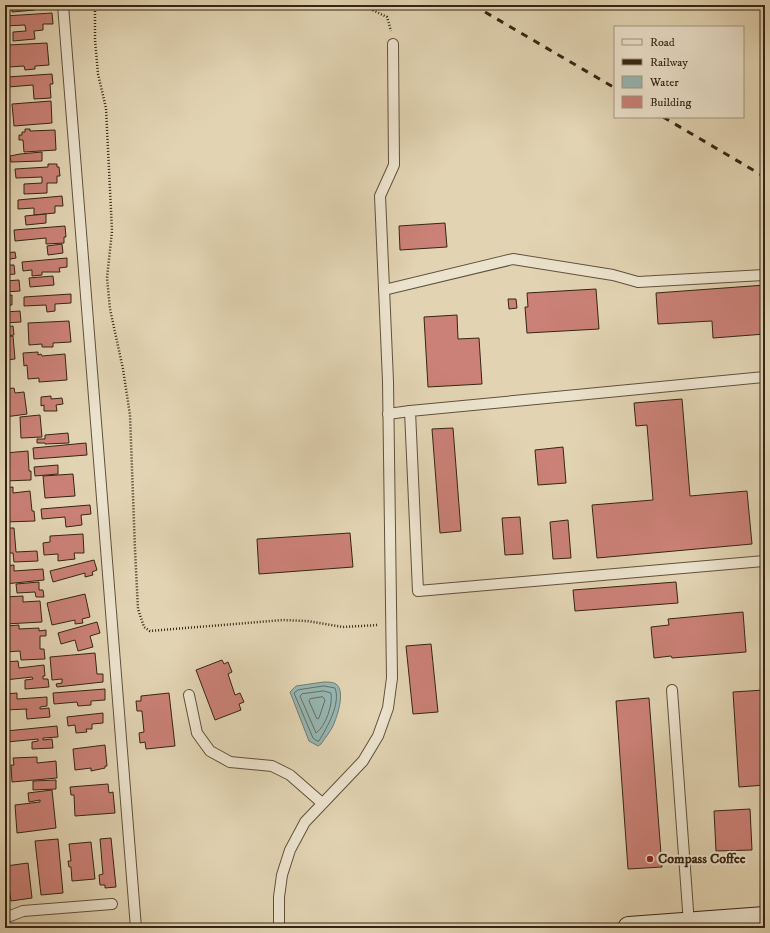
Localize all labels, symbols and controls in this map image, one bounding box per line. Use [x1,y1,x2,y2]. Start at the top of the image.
legend [614,26,744,118]
text: Road [650,35,675,50]
text: Railway [650,55,688,70]
text: Water [649,75,679,90]
text: Building [650,95,691,110]
place label: Compass Coffee [658,850,746,868]
marker: Compass Coffee [645,854,655,864]

